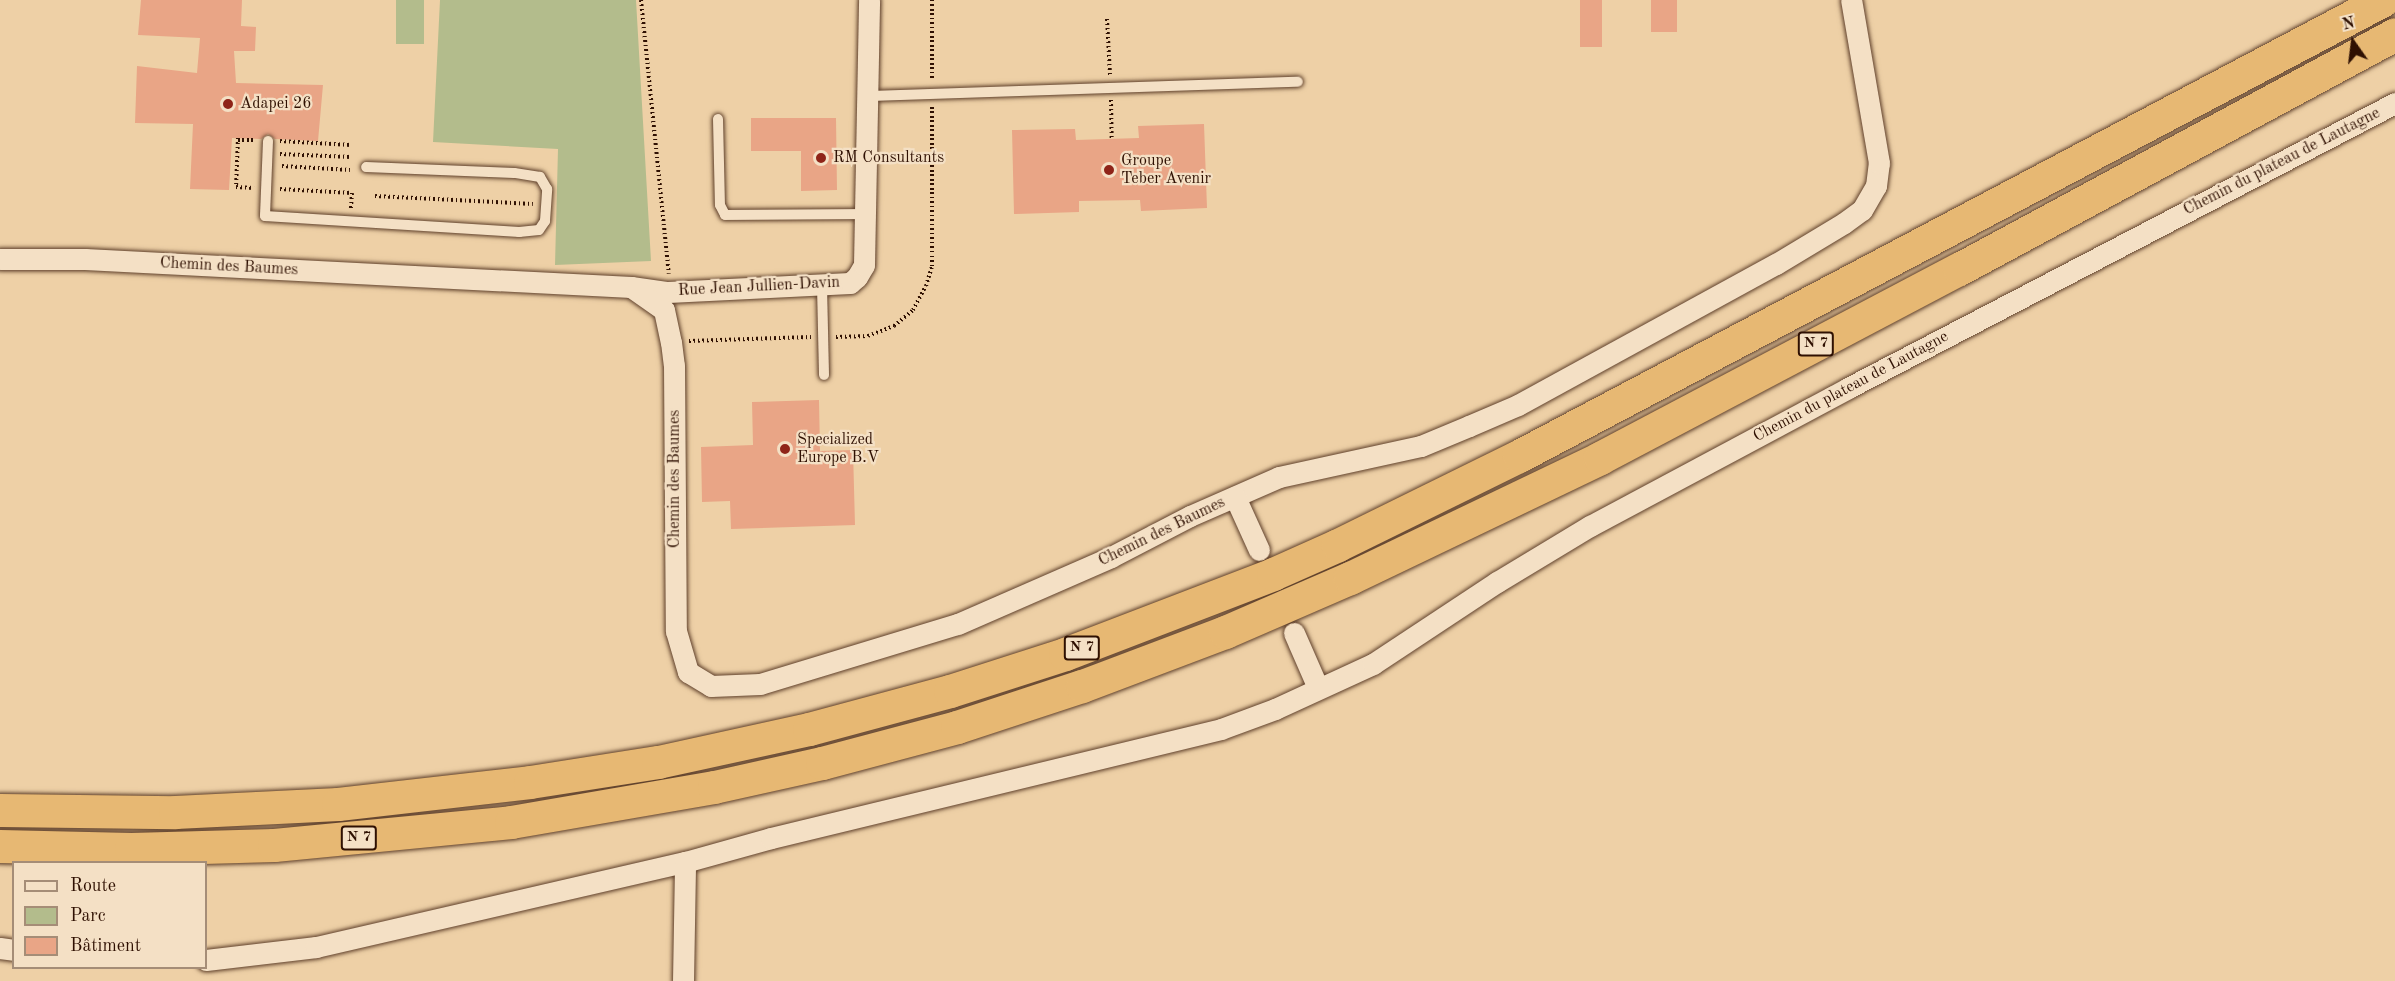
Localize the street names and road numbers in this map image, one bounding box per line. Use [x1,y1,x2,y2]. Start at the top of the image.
street label: Chemin du plateau de Lautagne [2180,104,2384,220]
street label: Chemin des Baumes [159,254,299,280]
street label: Rue Jean Jullien-Davin [677,273,841,301]
street label: Chemin du plateau de Lautagne [1750,327,1952,447]
road number: N 7 [1796,332,1836,356]
street label: Chemin des Baumes [665,410,685,548]
street label: Chemin des Baumes [1096,493,1228,571]
road number: N 7 [1062,636,1102,660]
road number: N 7 [340,826,378,850]

